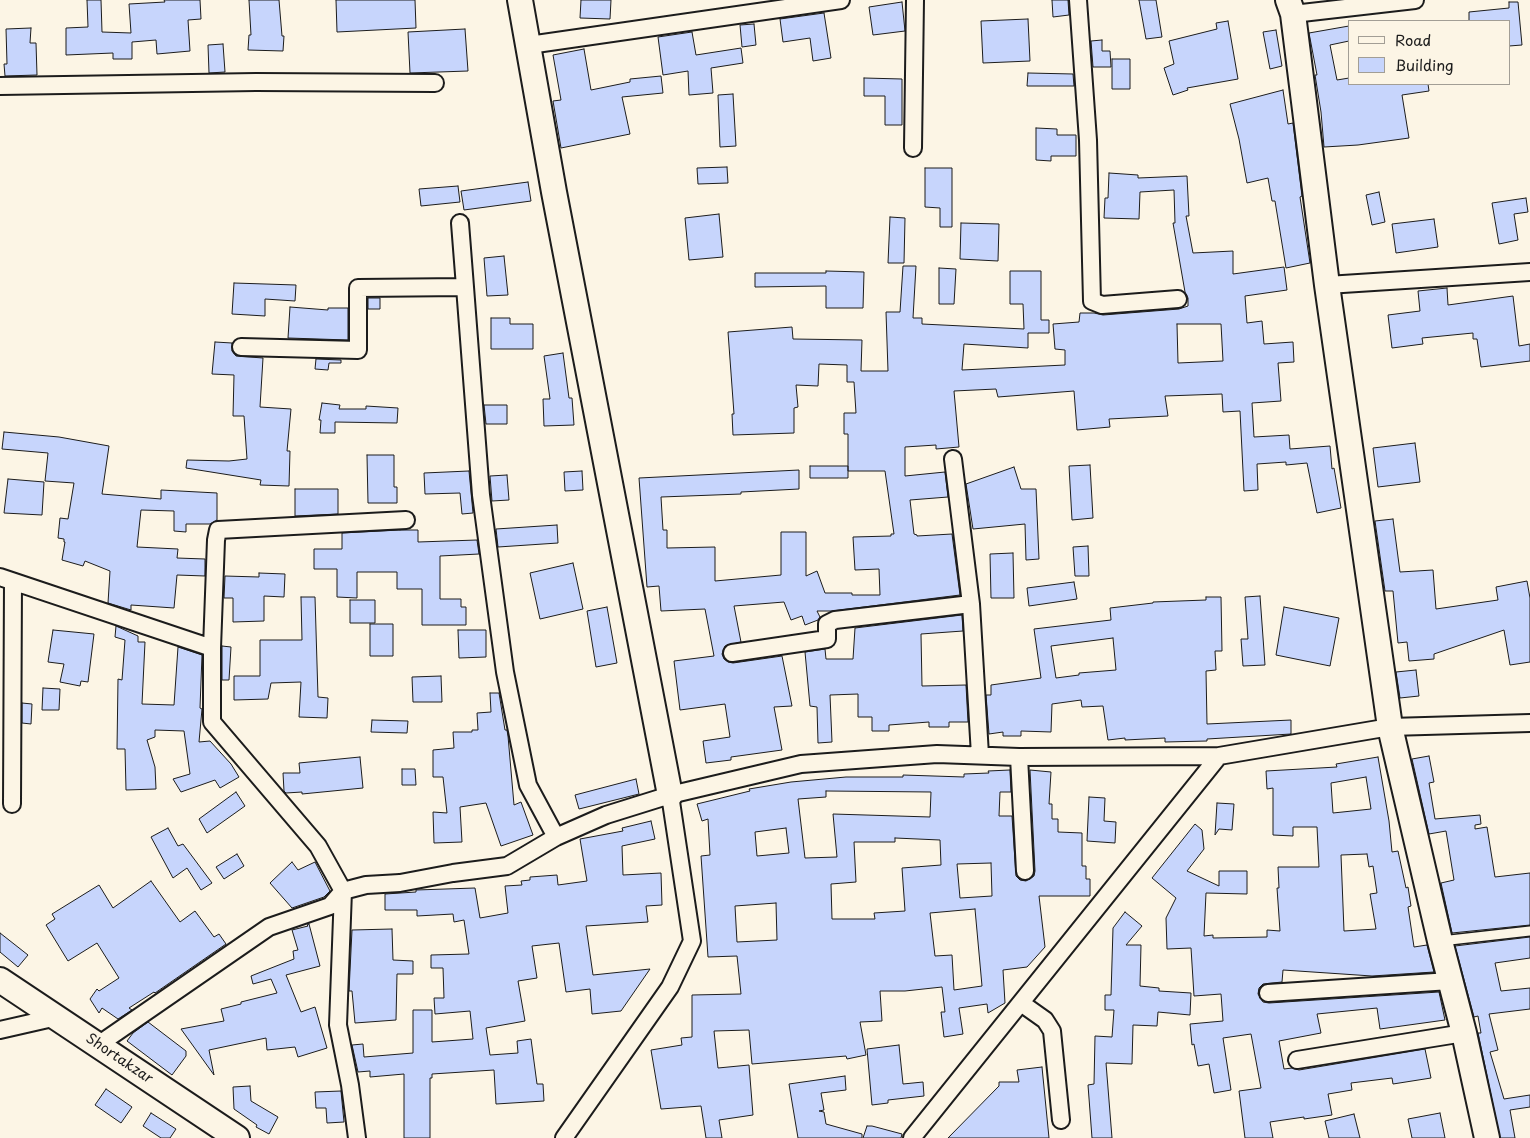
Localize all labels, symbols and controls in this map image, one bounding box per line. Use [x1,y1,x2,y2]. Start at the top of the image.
legend [1348,20,1510,85]
text: Road [1395,28,1431,51]
text: Building [1395,53,1454,76]
street label: Shortakzar [82,1030,156,1088]

